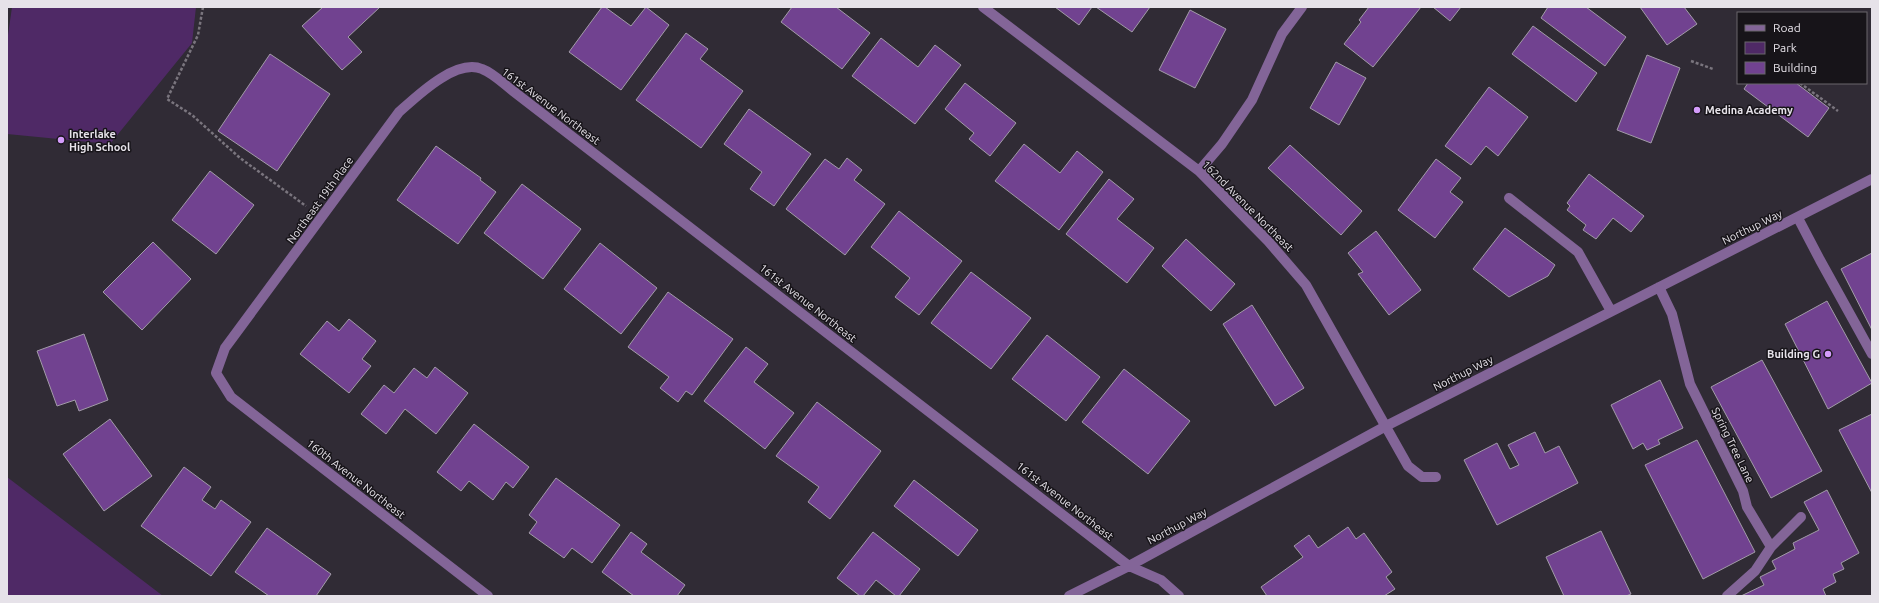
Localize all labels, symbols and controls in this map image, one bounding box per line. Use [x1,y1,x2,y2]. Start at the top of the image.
legend [1737,12,1867,84]
text: Road [1773,21,1801,34]
text: Park [1773,41,1797,54]
text: Building [1773,61,1817,74]
street label: 161st Avenue Northeast [500,65,603,147]
place label: Medina Academy [1705,104,1793,116]
marker: Medina Academy [1692,105,1702,115]
place label: Interlake High School [69,128,131,153]
marker: Interlake High School [56,135,66,145]
street label: Northeast 19th Place [285,154,355,246]
street label: 162nd Avenue Northeast [1200,158,1296,254]
street label: Northup Way [1720,207,1785,247]
street label: 161st Avenue Northeast [757,261,859,345]
place label: Building G [1767,348,1820,360]
marker: Building G [1823,349,1833,359]
street label: Northup Way [1431,353,1495,393]
street label: Spring Tree Lane [1710,405,1756,485]
street label: 160th Avenue Northeast [305,437,408,521]
street label: 161st Avenue Northeast [1014,459,1116,543]
street label: Northup Way [1145,505,1209,547]

